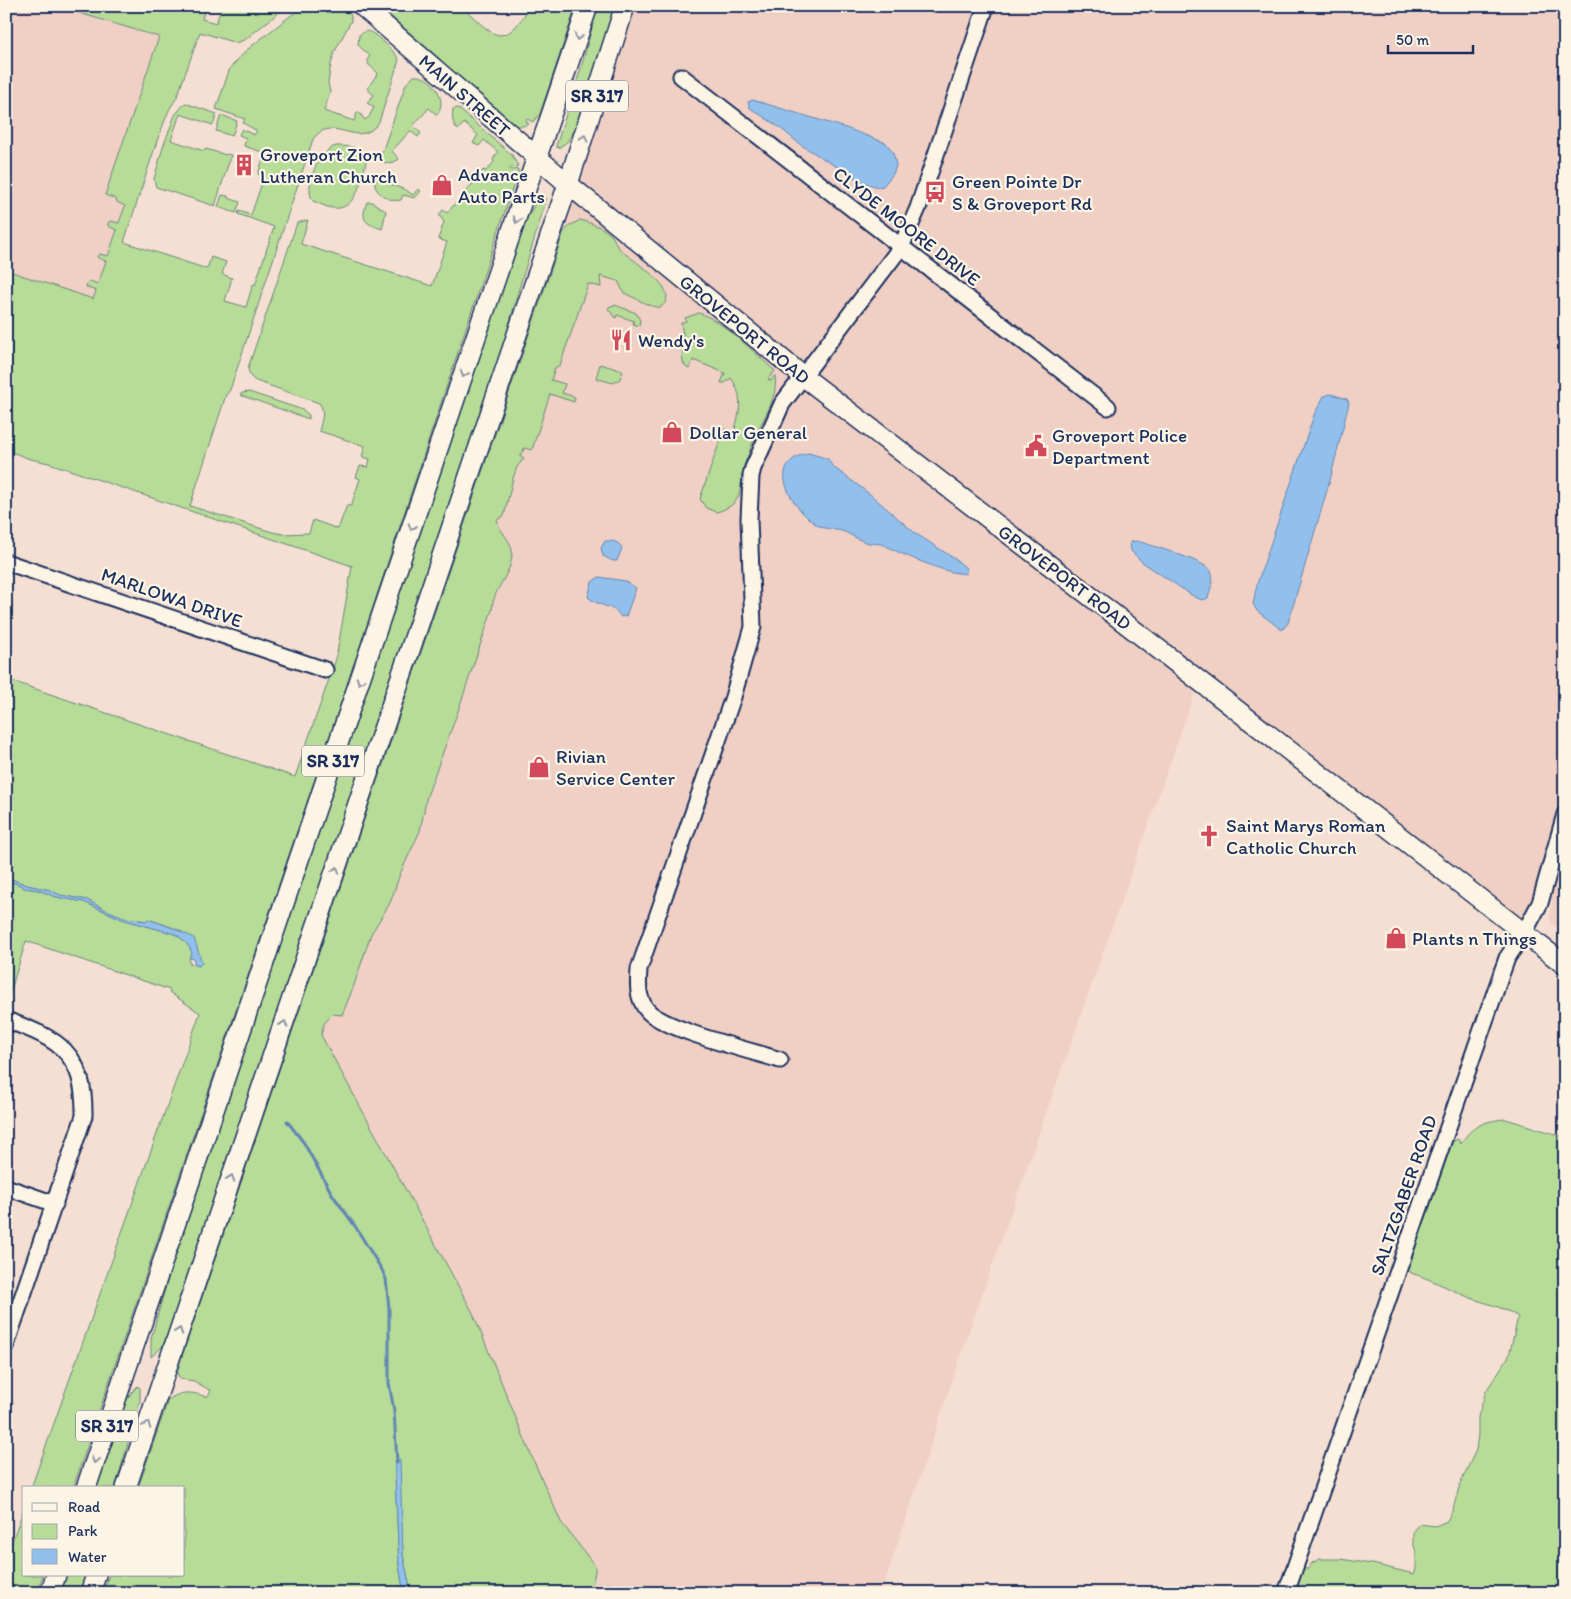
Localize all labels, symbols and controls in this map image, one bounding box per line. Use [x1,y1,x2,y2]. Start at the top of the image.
scale bar [1388,22,1474,54]
text: 50 m [1396,31,1429,49]
one-way arrow [573,33,583,41]
street label: MAIN STREET [414,49,515,142]
road number: SR 317 [566,80,628,112]
one-way arrow [578,134,588,143]
place label: Groveport Zion Lutheran Church [260,143,397,188]
building icon: Groveport Zion Lutheran Church [231,152,257,178]
street label: CLYDE MOORE DRIVE [829,162,985,291]
place label: Advance Auto Parts [458,163,545,208]
place label: Green Pointe Dr S & Groveport Rd [952,170,1093,215]
shop icon: Advance Auto Parts [429,172,455,198]
bus stop icon: Green Pointe Dr S & Groveport Rd [922,179,948,205]
one-way arrow [512,215,522,223]
street label: GROVEPORT ROAD [675,270,815,389]
restaurant icon: Wendy's [608,327,634,353]
place label: Wendy's [638,329,705,352]
one-way arrow [460,369,470,377]
shop icon: Dollar General [659,419,685,445]
place label: Dollar General [689,421,808,444]
place label: Groveport Police Department [1052,424,1187,469]
public building icon: Groveport Police Department [1023,433,1049,459]
street label: GROVEPORT ROAD [993,520,1136,635]
one-way arrow [408,523,418,531]
street label: MARLOWA DRIVE [98,563,246,632]
one-way arrow [356,677,366,685]
place label: Rivian Service Center [556,745,675,790]
road number: SR 317 [302,746,364,776]
shop icon: Rivian Service Center [526,754,552,780]
place label: Saint Marys Roman Catholic Church [1226,814,1386,859]
church icon: Saint Marys Roman Catholic Church [1196,823,1222,849]
one-way arrow [330,866,340,875]
shop icon: Plants n Things [1383,925,1409,951]
place label: Plants n Things [1412,927,1537,950]
one-way arrow [278,1020,288,1028]
street label: SALTZGABER ROAD [1365,1112,1442,1278]
one-way arrow [226,1174,236,1182]
one-way arrow [173,1328,183,1336]
road number: SR 317 [76,1410,138,1442]
one-way arrow [141,1421,151,1430]
one-way arrow [91,1456,101,1464]
legend [22,1486,185,1576]
text: Road [68,1498,101,1516]
text: Park [68,1522,98,1540]
text: Water [68,1548,107,1566]

